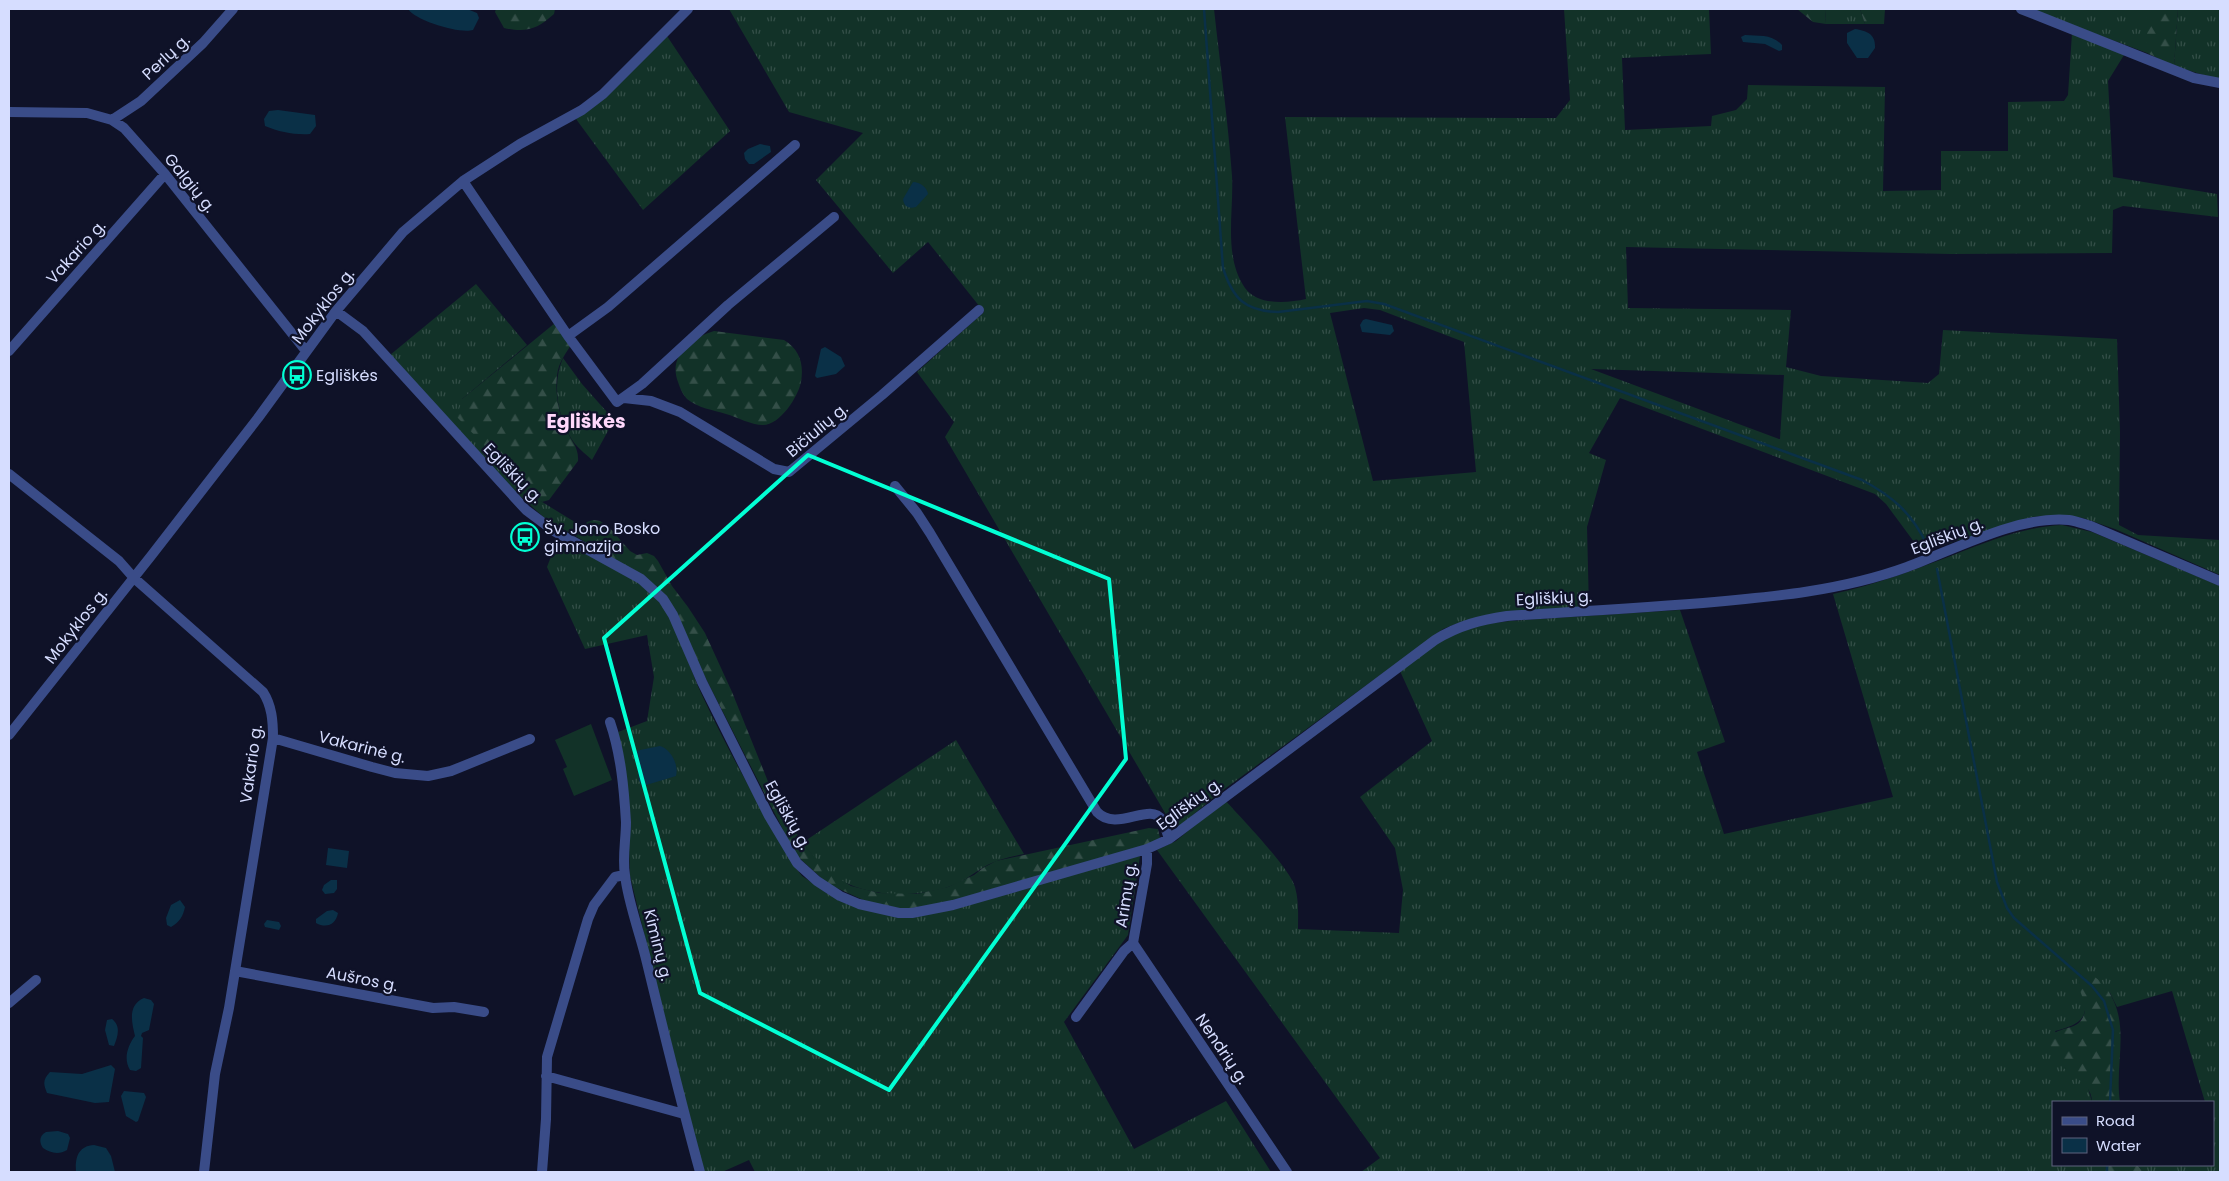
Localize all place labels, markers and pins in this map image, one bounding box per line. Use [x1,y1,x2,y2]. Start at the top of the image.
bus stop icon: Egliškės [282,360,312,390]
place label: Egliškės [316,364,378,387]
place label: Šv. Jono Bosko gimnazija [544,517,660,558]
bus stop icon: Šv. Jono Bosko gimnazija [510,522,540,552]

